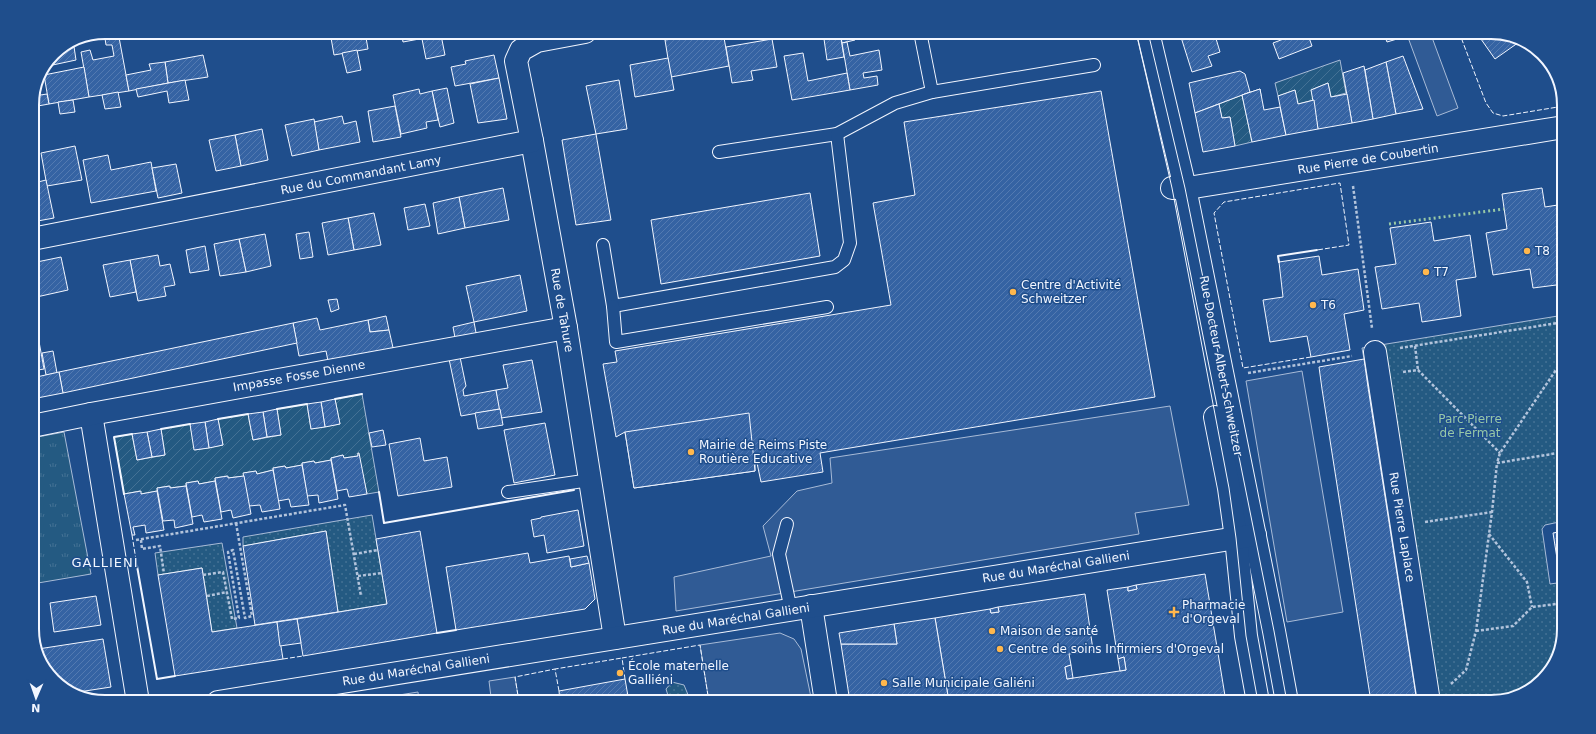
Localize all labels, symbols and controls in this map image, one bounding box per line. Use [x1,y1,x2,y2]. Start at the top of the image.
street label: Rue Pierre de Coubertin [1296,141,1440,177]
street label: Rue du Commandant Lamy [279,153,443,197]
place label: T8 [1534,244,1550,258]
marker: T8 [1522,246,1532,256]
place label: T7 [1433,265,1449,279]
street label: Rue de Tahure [548,267,576,353]
marker: T7 [1421,267,1431,277]
street label: Rue Docteur Albert Schweitzer [1197,274,1245,458]
place label: Centre d'Activité Schweitzer [1021,278,1121,306]
marker: Centre d'Activité Schweitzer [1008,287,1018,297]
place label: T6 [1320,298,1336,312]
marker: T6 [1308,300,1318,310]
street label: Impasse Fosse Dienne [232,357,366,395]
park label: Parc Pierre de Fermat [1438,412,1502,440]
place label: Mairie de Reims Piste Routière Educative [699,438,827,466]
marker: Mairie de Reims Piste Routière Educative [686,447,696,457]
street label: Rue Pierre Laplace [1386,471,1418,583]
street label: Rue du Maréchal Gallieni [981,548,1131,586]
district label: GALLIENI [71,555,139,570]
place label: Pharmacie d'Orgeval [1182,598,1245,626]
street label: Rue du Maréchal Gallieni [661,600,811,638]
marker: Pharmacie d'Orgeval [1169,607,1179,617]
place label: Maison de santé [1000,624,1098,638]
marker: Maison de santé [987,626,997,636]
place label: Centre de soins Infirmiers d'Orgeval [1008,642,1224,656]
marker: Centre de soins Infirmiers d'Orgeval [995,644,1005,654]
street label: Rue du Maréchal Gallieni [341,651,491,689]
place label: École maternelle Galliéni [628,658,729,687]
marker: École maternelle Galliéni [615,668,625,678]
place label: Salle Municipale Galiéni [892,676,1035,690]
north arrow [16,678,56,718]
marker: Salle Municipale Galiéni [879,678,889,688]
text: N [31,701,41,714]

